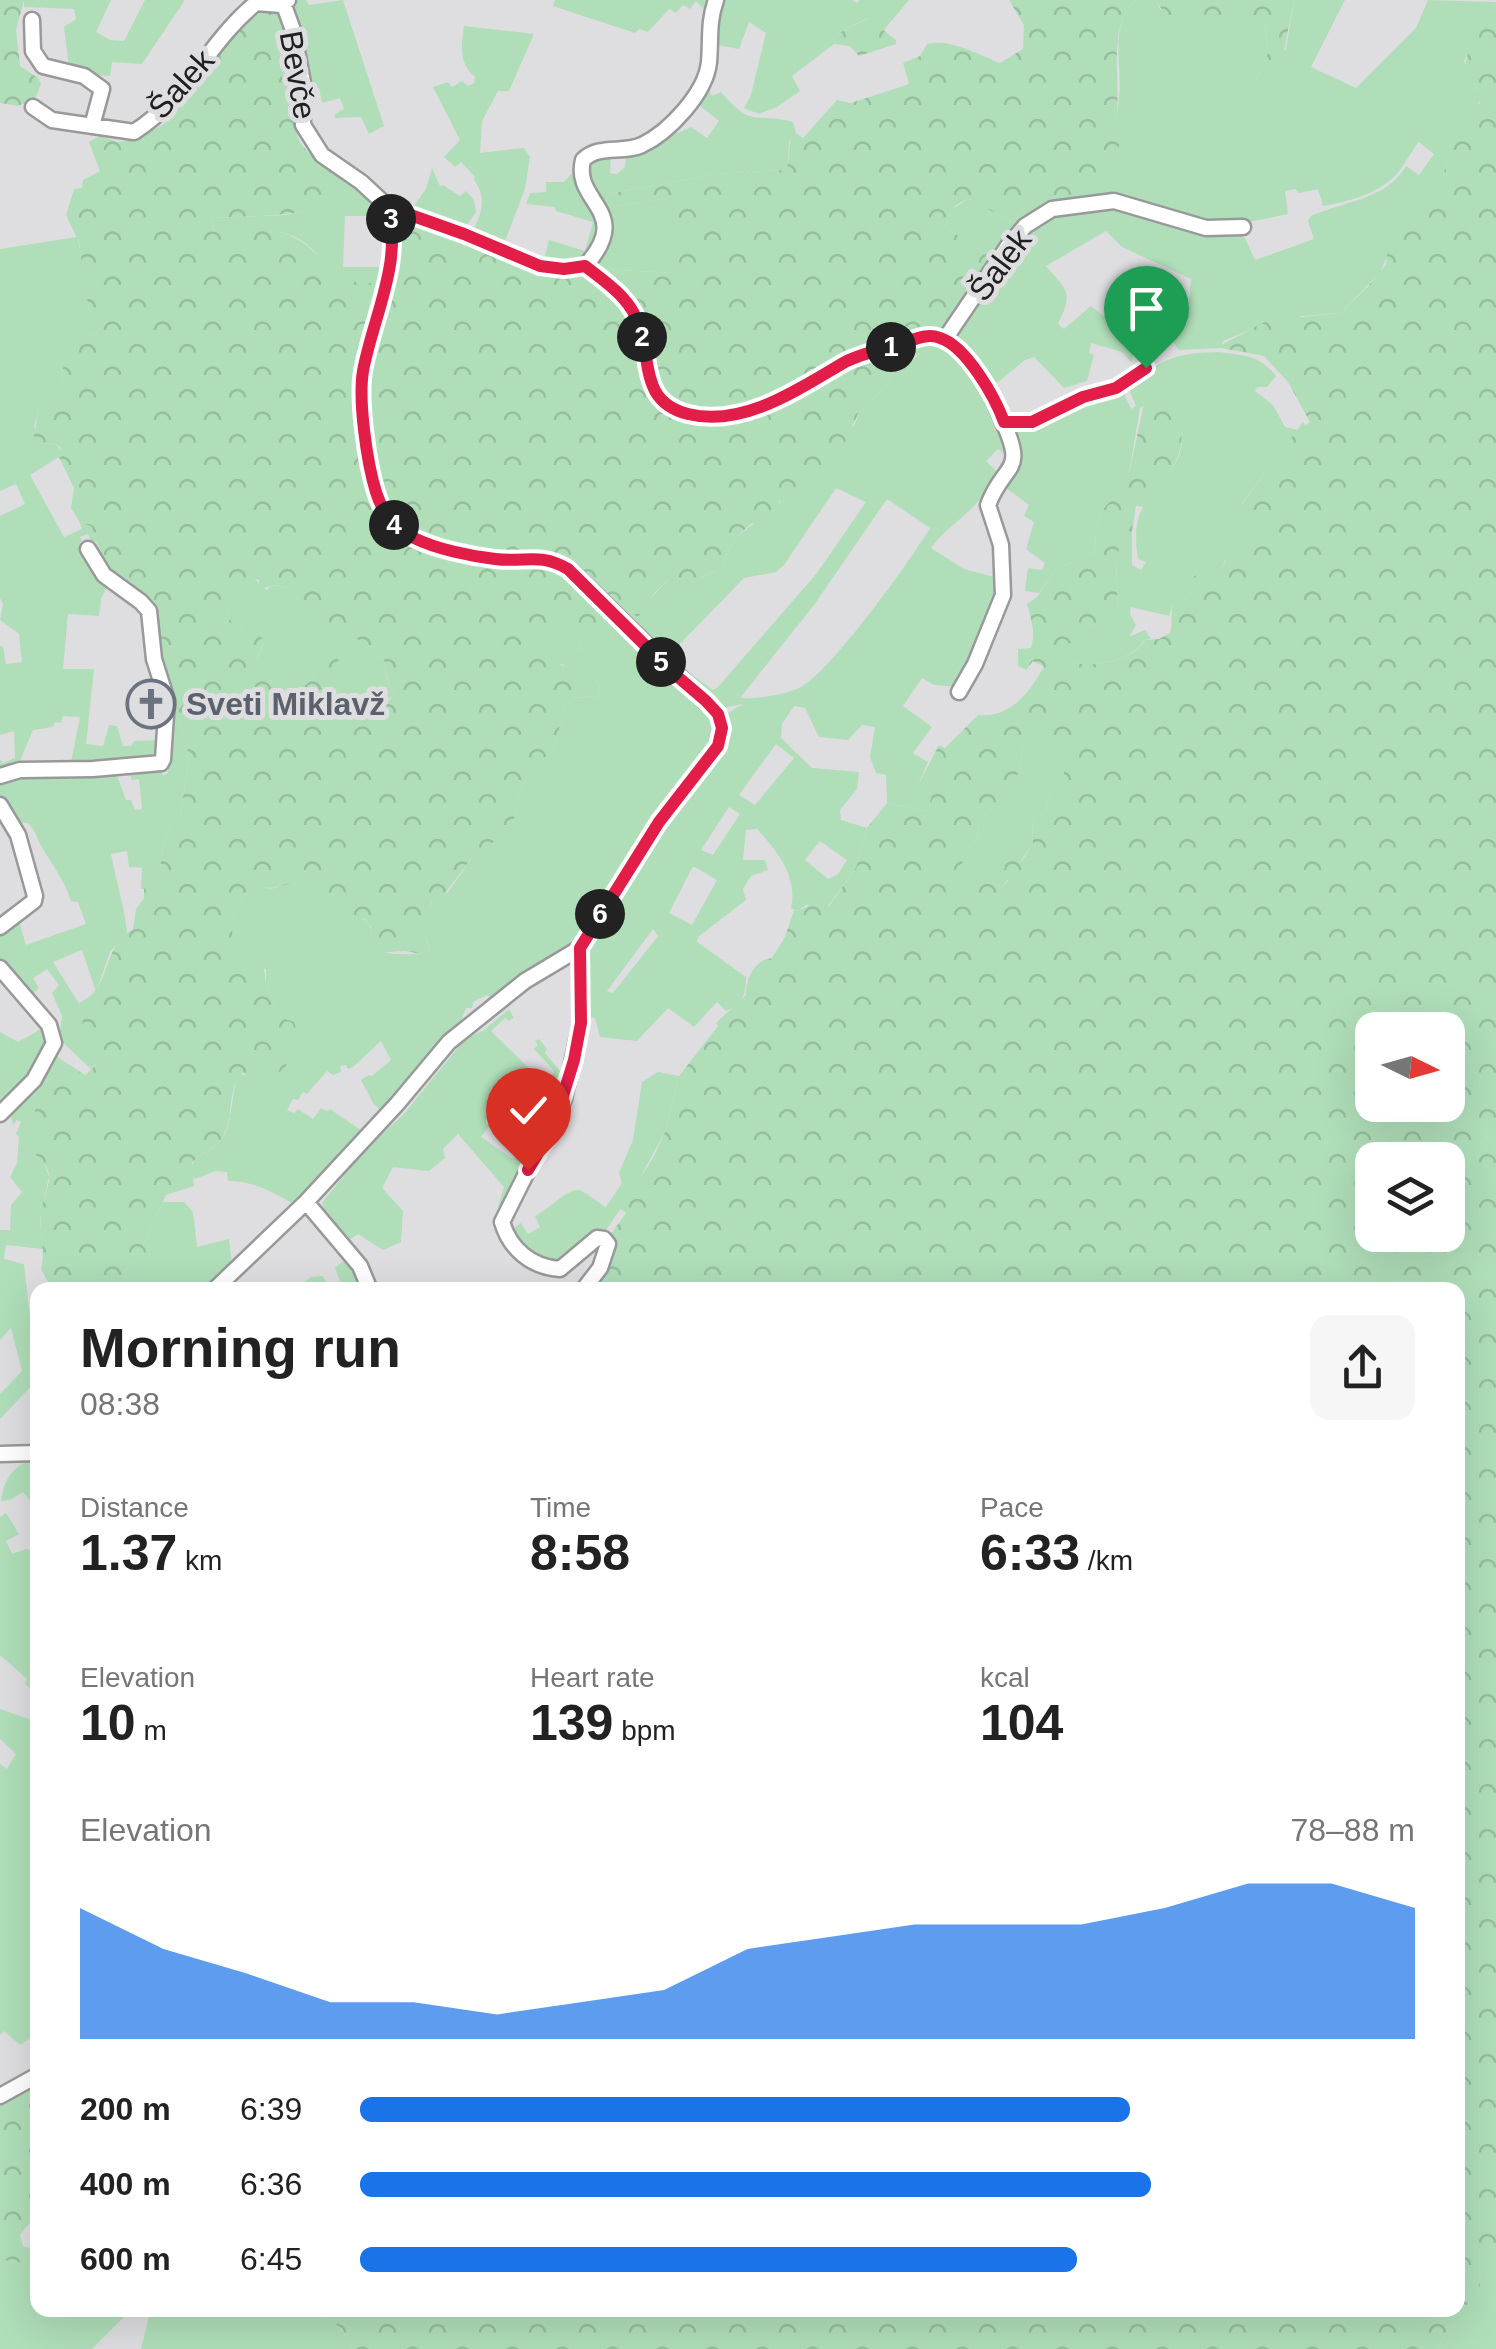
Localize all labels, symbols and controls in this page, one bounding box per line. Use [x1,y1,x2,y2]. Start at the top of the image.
street label: Bevče [273,28,323,122]
street label: Šalek [141,41,222,126]
pin: 3 [366,194,416,244]
text: 3 [383,203,399,234]
street label: Šalek [962,221,1039,308]
pin [1104,266,1189,369]
icon: arrive [1119,281,1174,336]
pin: 2 [617,312,667,362]
text: 2 [634,321,650,352]
pin: 1 [866,322,916,372]
text: 1 [883,331,899,362]
pin: 4 [369,500,419,550]
text: 4 [386,509,402,540]
pin: 5 [636,637,686,687]
text: 5 [653,646,669,677]
church icon: Sveti Miklavž [125,678,177,730]
place label: Sveti Miklavž [186,686,385,722]
pin: 6 [575,889,625,939]
text: 6 [592,898,608,929]
north arrow [1355,1012,1465,1122]
map controls [1355,1012,1465,1252]
pin [486,1068,571,1171]
icon: check [501,1083,556,1138]
button: layers [1355,1142,1465,1252]
button: share [1310,1315,1415,1420]
text: Morning run [80,1317,401,1379]
text: 08:38 [80,1386,160,1422]
text: Distance [80,1492,189,1523]
text: Time [530,1492,591,1523]
text: Pace [980,1492,1044,1523]
text: 1.37 [80,1525,177,1581]
text: 8:58 [530,1525,630,1581]
text: 6:33 [980,1525,1080,1581]
text: km [177,1545,222,1576]
text: /km [1080,1545,1133,1576]
text: Elevation [80,1662,195,1693]
text: Heart rate [530,1662,655,1693]
text: kcal [980,1662,1030,1693]
text: 10 [80,1695,136,1751]
text: 139 [530,1695,613,1751]
text: 104 [980,1695,1063,1751]
text: m [136,1715,167,1746]
text: bpm [613,1715,676,1746]
text: Elevation [80,1812,212,1848]
text: 78–88 m [1290,1812,1415,1848]
text: 200 m [80,2091,171,2127]
text: 6:39 [240,2091,302,2127]
text: 400 m [80,2166,171,2202]
text: 6:36 [240,2166,302,2202]
text: 600 m [80,2241,171,2277]
text: 6:45 [240,2241,302,2277]

